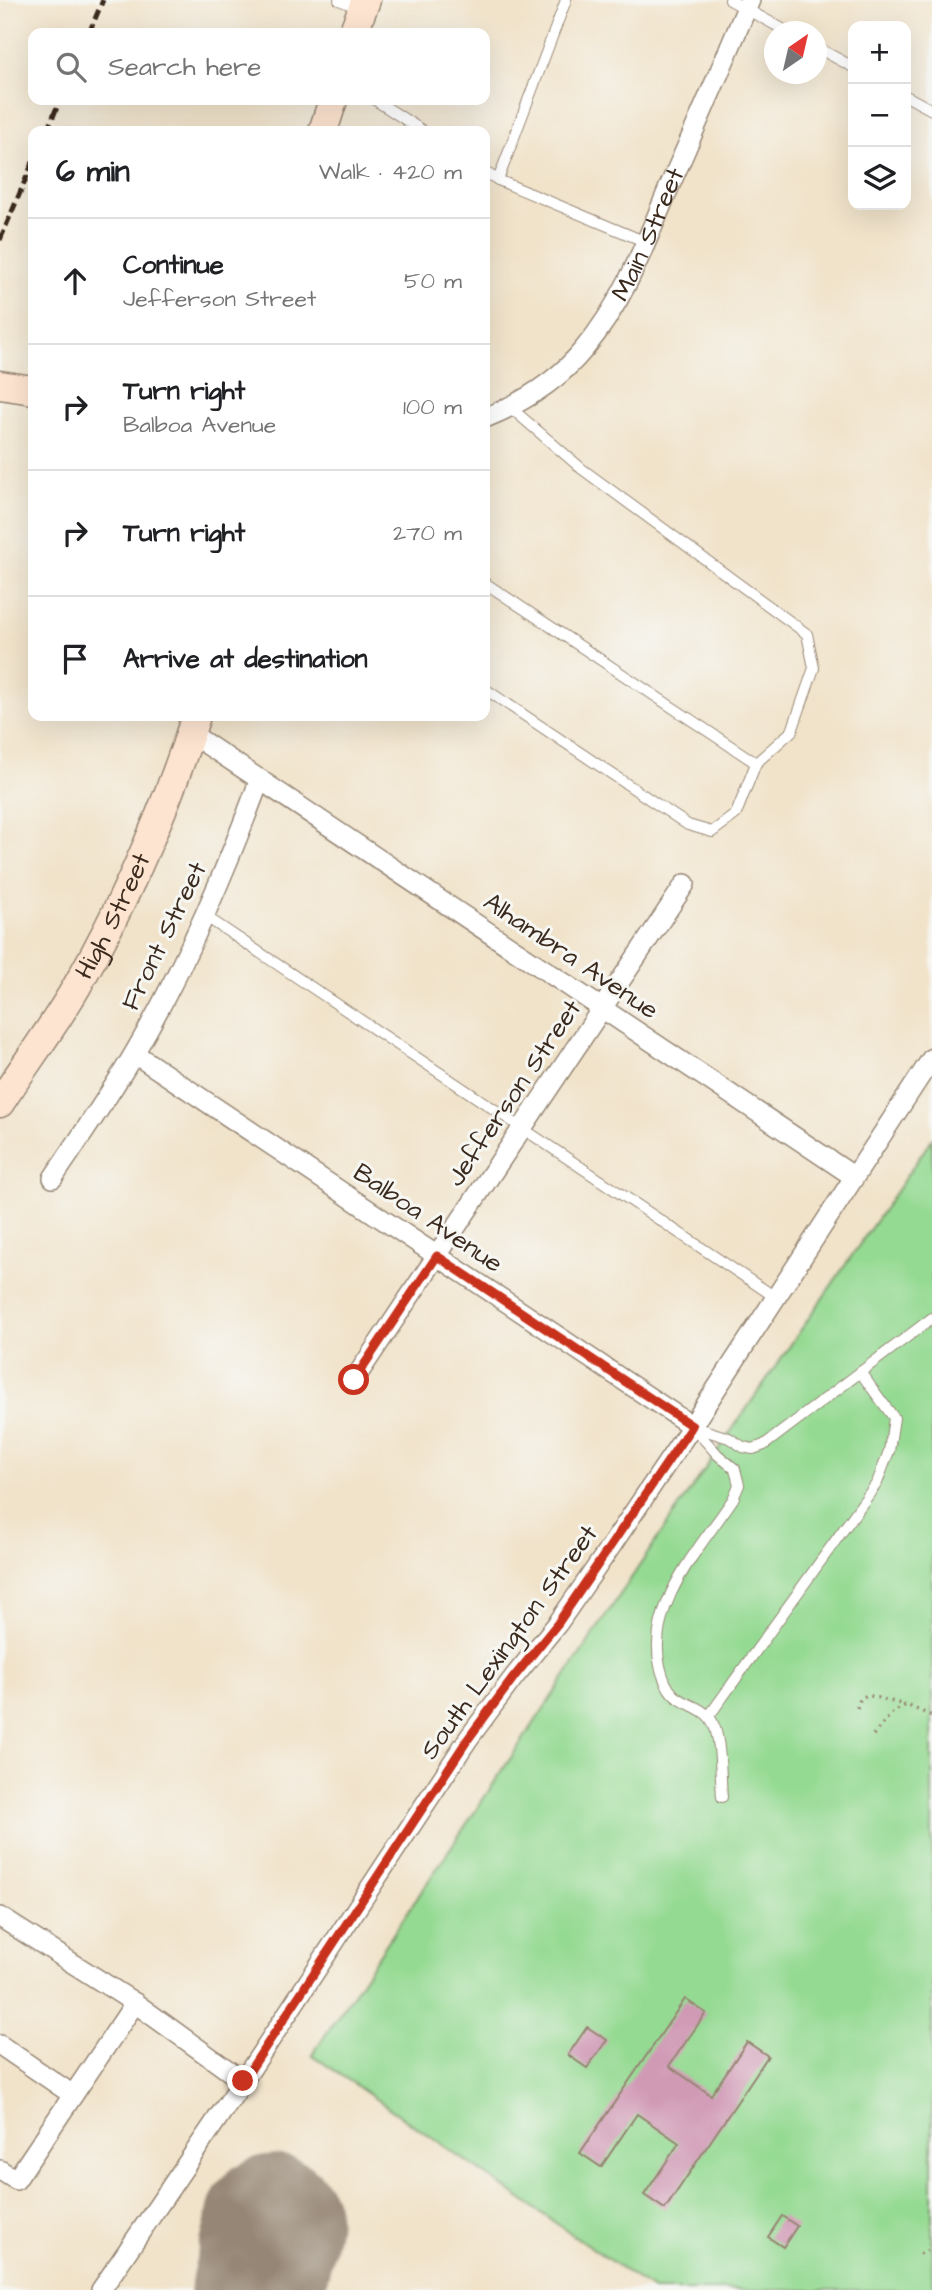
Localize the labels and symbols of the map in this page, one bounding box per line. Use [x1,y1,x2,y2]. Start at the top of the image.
north arrow [764,21,827,84]
street label: Main Street [603,162,694,307]
street label: High Street [66,847,160,985]
street label: Front Street [113,855,216,1016]
street label: Alhambra Avenue [476,884,666,1028]
street label: Jefferson Street [438,992,590,1194]
street label: Balboa Avenue [346,1155,510,1281]
route start [338,1364,369,1395]
street label: South Lexington Street [412,1517,608,1768]
route end [227,2065,258,2096]

